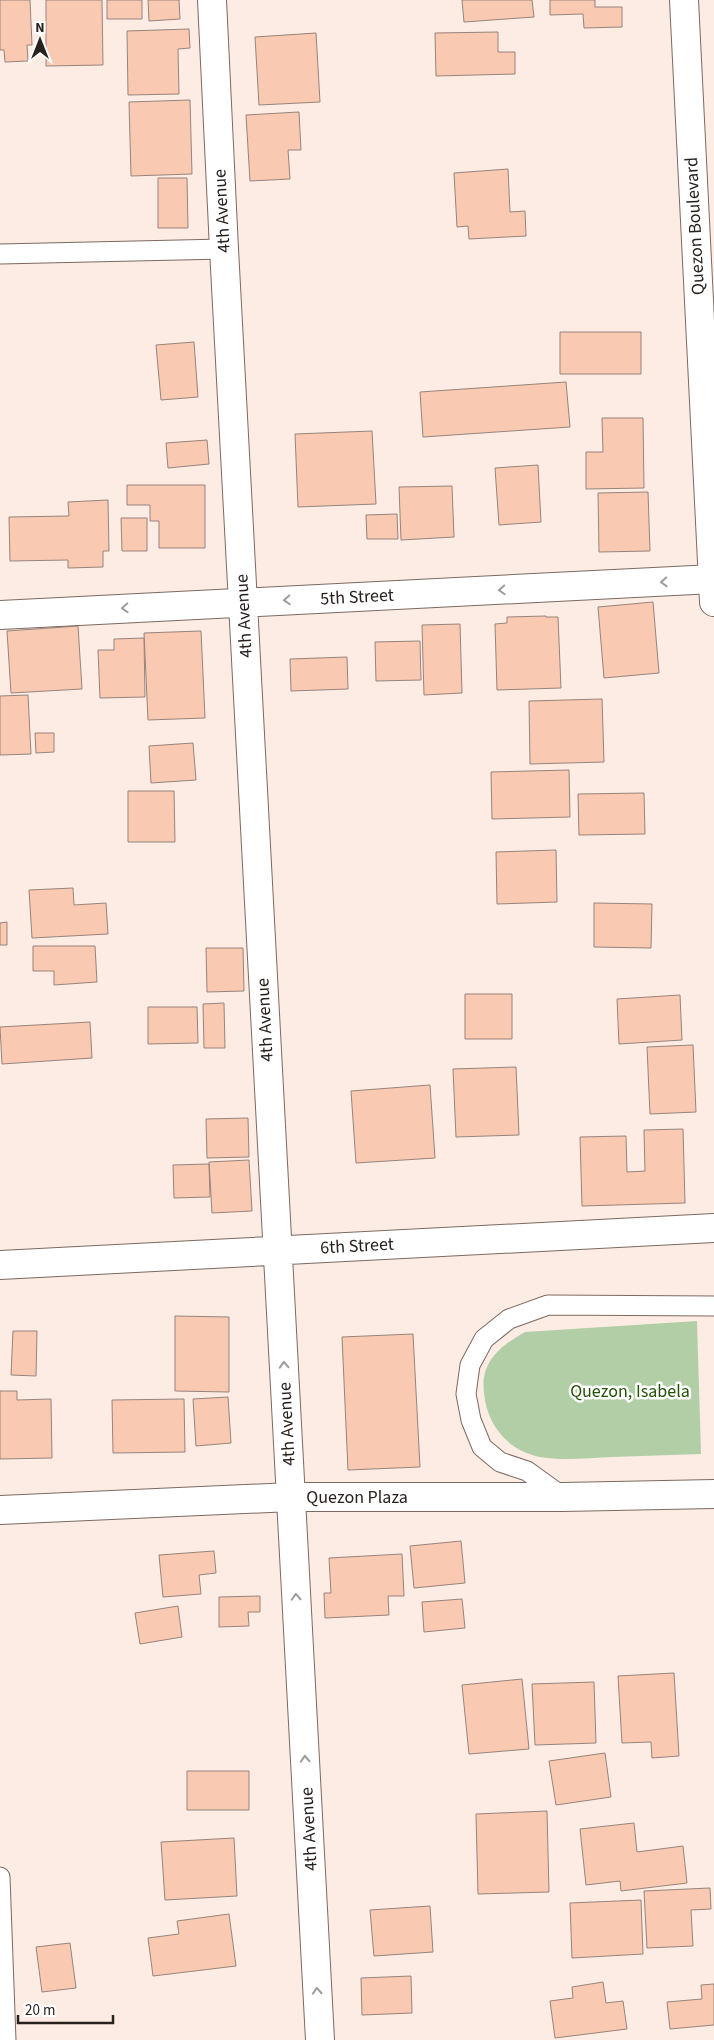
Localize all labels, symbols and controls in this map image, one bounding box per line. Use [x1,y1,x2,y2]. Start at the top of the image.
north arrow [15,15,65,65]
text: N [35,18,45,38]
street label: Quezon Boulevard [679,156,711,296]
street label: 4th Avenue [207,168,237,254]
street label: 4th Avenue [229,573,259,659]
one-way arrow [660,576,668,587]
street label: 5th Street [320,583,394,611]
one-way arrow [498,584,506,595]
one-way arrow [283,595,291,606]
one-way arrow [121,603,129,614]
street label: 4th Avenue [250,977,280,1063]
street label: 6th Street [320,1232,394,1260]
one-way arrow [278,1360,289,1368]
park label: Quezon, Isabela [570,1379,690,1404]
street label: 4th Avenue [272,1381,302,1467]
street label: Quezon Plaza [306,1485,408,1510]
one-way arrow [291,1593,302,1601]
one-way arrow [299,1755,310,1763]
street label: 4th Avenue [294,1786,324,1872]
one-way arrow [312,1987,323,1995]
scale bar [18,1992,112,2024]
text: 20 m [25,2000,55,2021]

